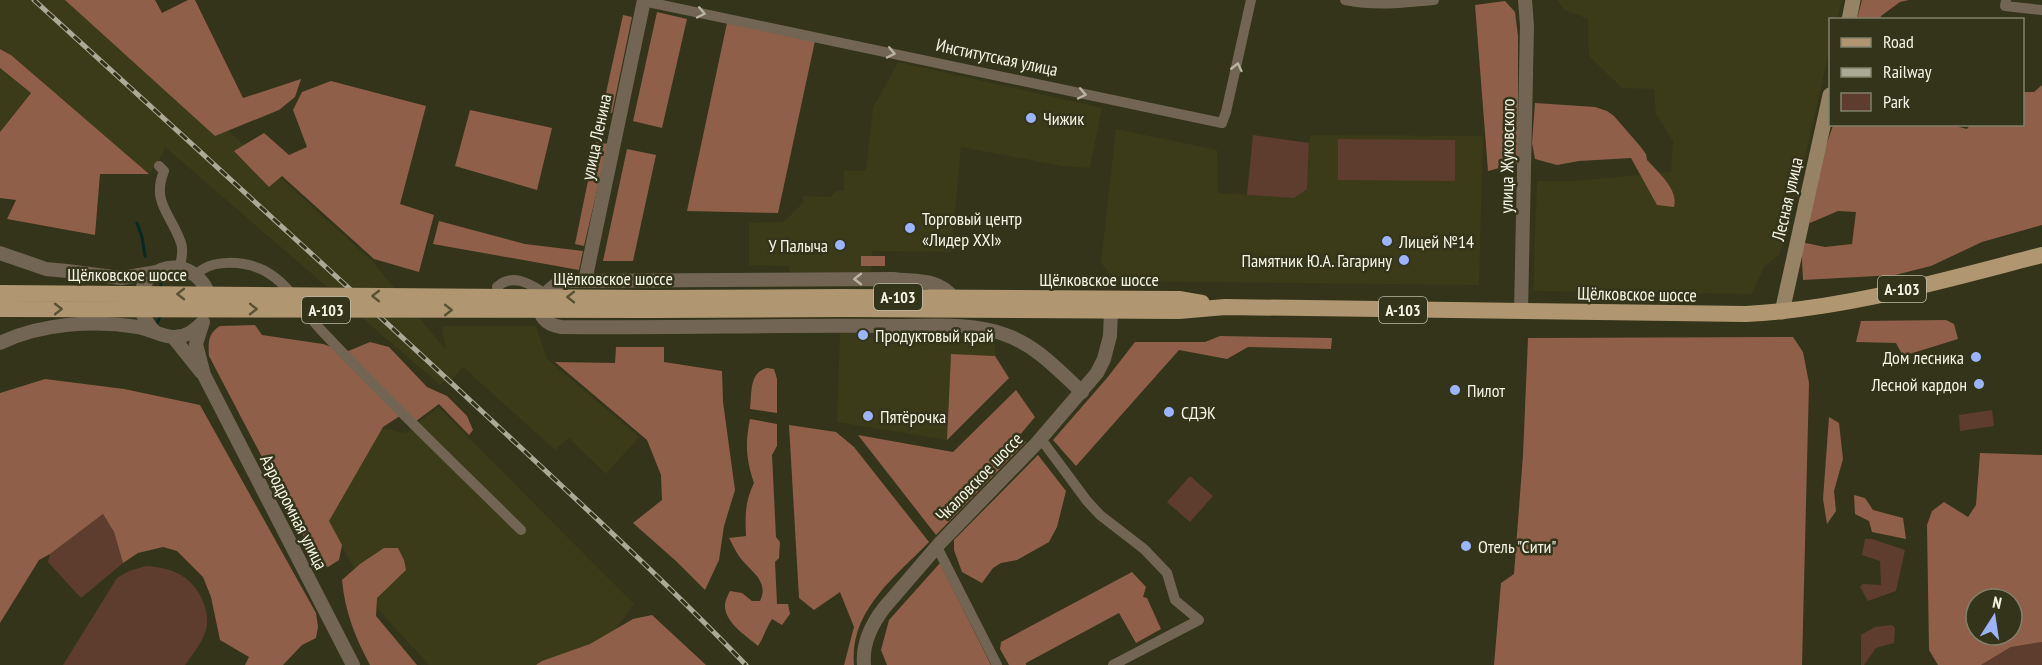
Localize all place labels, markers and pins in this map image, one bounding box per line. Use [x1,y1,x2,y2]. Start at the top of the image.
place label: Чижик [1043,107,1084,130]
marker: Чижик [1024,111,1038,125]
place label: Торговый центр «Лидер XXI» [922,207,1022,251]
marker: Торговый центр «Лидер XXI» [903,221,917,235]
place label: Лицей №14 [1398,230,1474,253]
place label: У Палыча [769,234,828,257]
marker: Лицей №14 [1380,234,1394,248]
marker: У Палыча [833,238,847,252]
place label: Памятник Ю.А. Гагарину [1241,249,1392,272]
marker: Памятник Ю.А. Гагарину [1397,253,1411,267]
place label: Продуктовый край [875,324,994,347]
marker: Продуктовый край [856,328,870,342]
place label: Дом лесника [1883,346,1964,369]
marker: Дом лесника [1969,350,1983,364]
place label: Лесной кардон [1870,373,1967,396]
marker: Лесной кардон [1972,377,1986,391]
place label: Пилот [1467,379,1505,402]
marker: Пилот [1448,383,1462,397]
place label: СДЭК [1181,401,1216,424]
place label: Пятёрочка [880,405,946,428]
marker: СДЭК [1162,405,1176,419]
marker: Пятёрочка [861,409,875,423]
place label: Отель "Сити" [1478,535,1557,558]
marker: Отель "Сити" [1459,539,1473,553]

